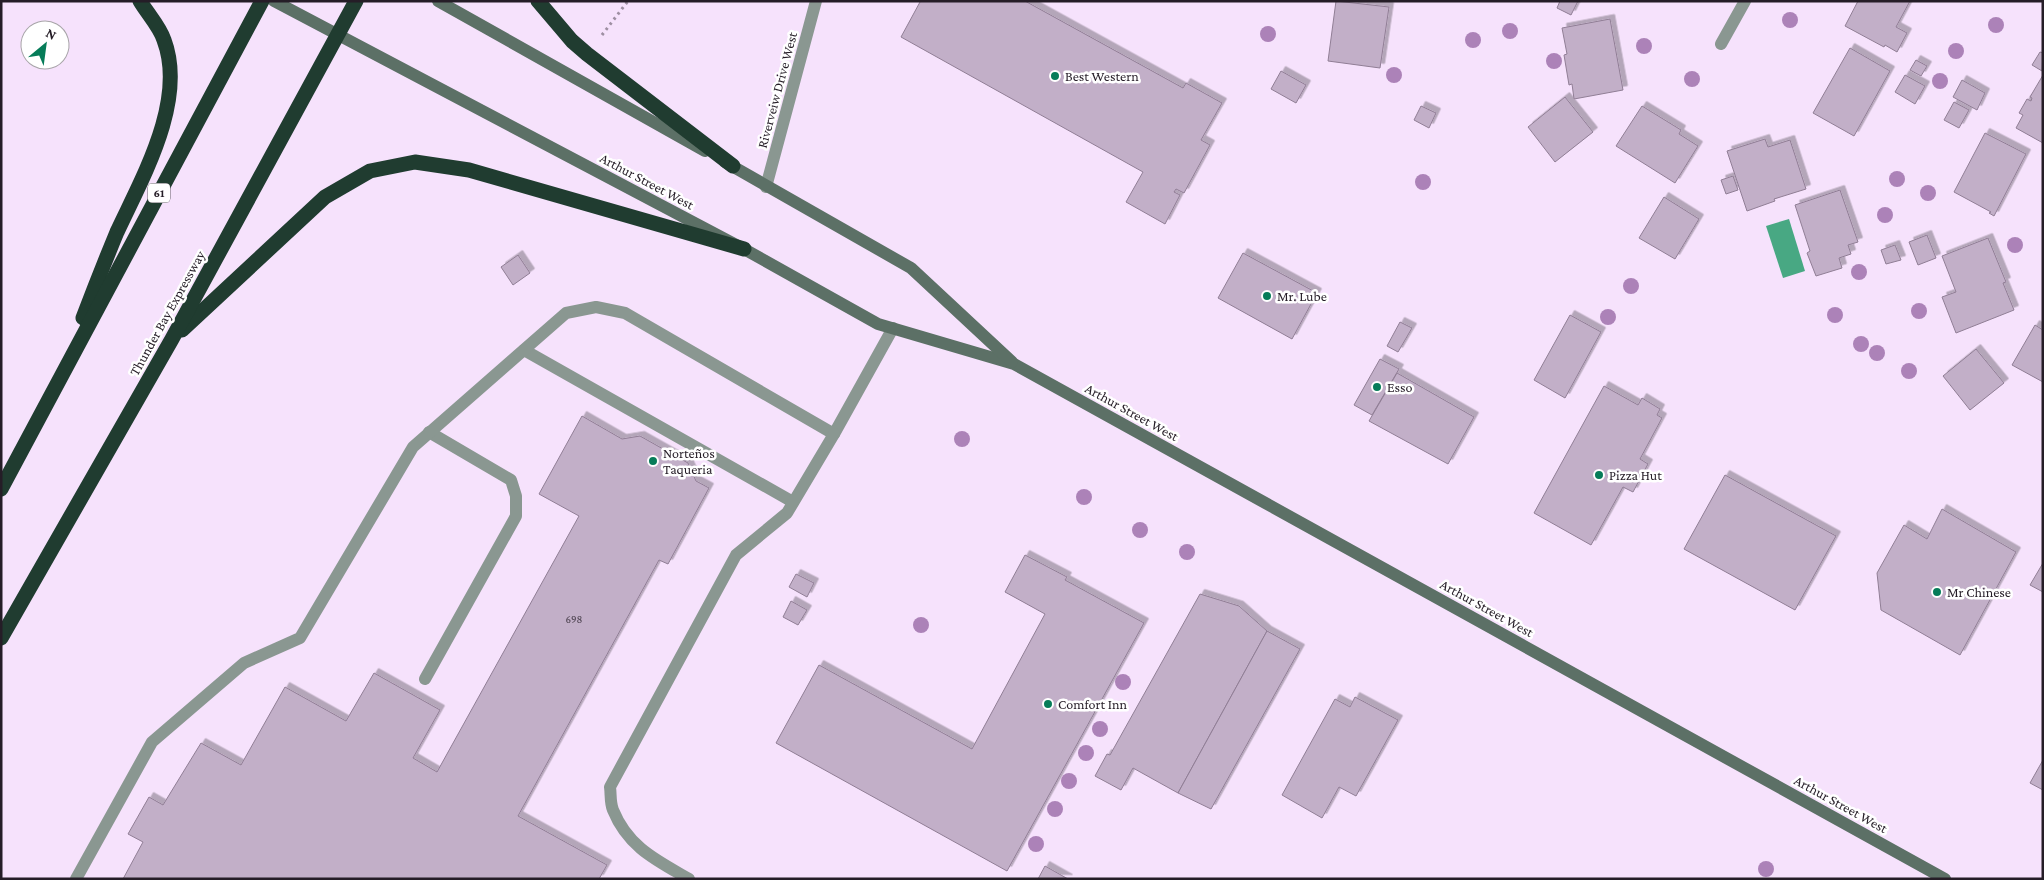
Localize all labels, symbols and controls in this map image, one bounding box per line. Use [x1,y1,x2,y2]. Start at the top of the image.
north arrow [20,20,70,70]
text: N [43,24,60,43]
street label: Riverveiw Drive West [754,30,800,150]
place label: Best Western [1065,68,1139,84]
marker: Best Western [1049,70,1061,82]
street label: Arthur Street West [597,150,697,213]
road number: 61 [148,184,170,202]
street label: Thunder Bay Expressway [126,247,208,378]
place label: Mr. Lube [1277,288,1327,304]
marker: Mr. Lube [1261,290,1273,302]
place label: Esso [1387,379,1413,395]
street label: Arthur Street West [1083,380,1182,444]
marker: Esso [1371,381,1383,393]
place label: Norteños Taqueria [663,445,715,477]
marker: Norteños Taqueria [647,455,659,467]
place label: Pizza Hut [1609,467,1662,483]
marker: Pizza Hut [1593,469,1605,481]
street label: Arthur Street West [1438,576,1537,640]
place label: Mr Chinese [1947,584,2011,600]
marker: Mr Chinese [1931,586,1943,598]
house number: 698 [566,613,582,625]
place label: Comfort Inn [1058,696,1127,712]
marker: Comfort Inn [1042,698,1054,710]
street label: Arthur Street West [1792,772,1891,836]

